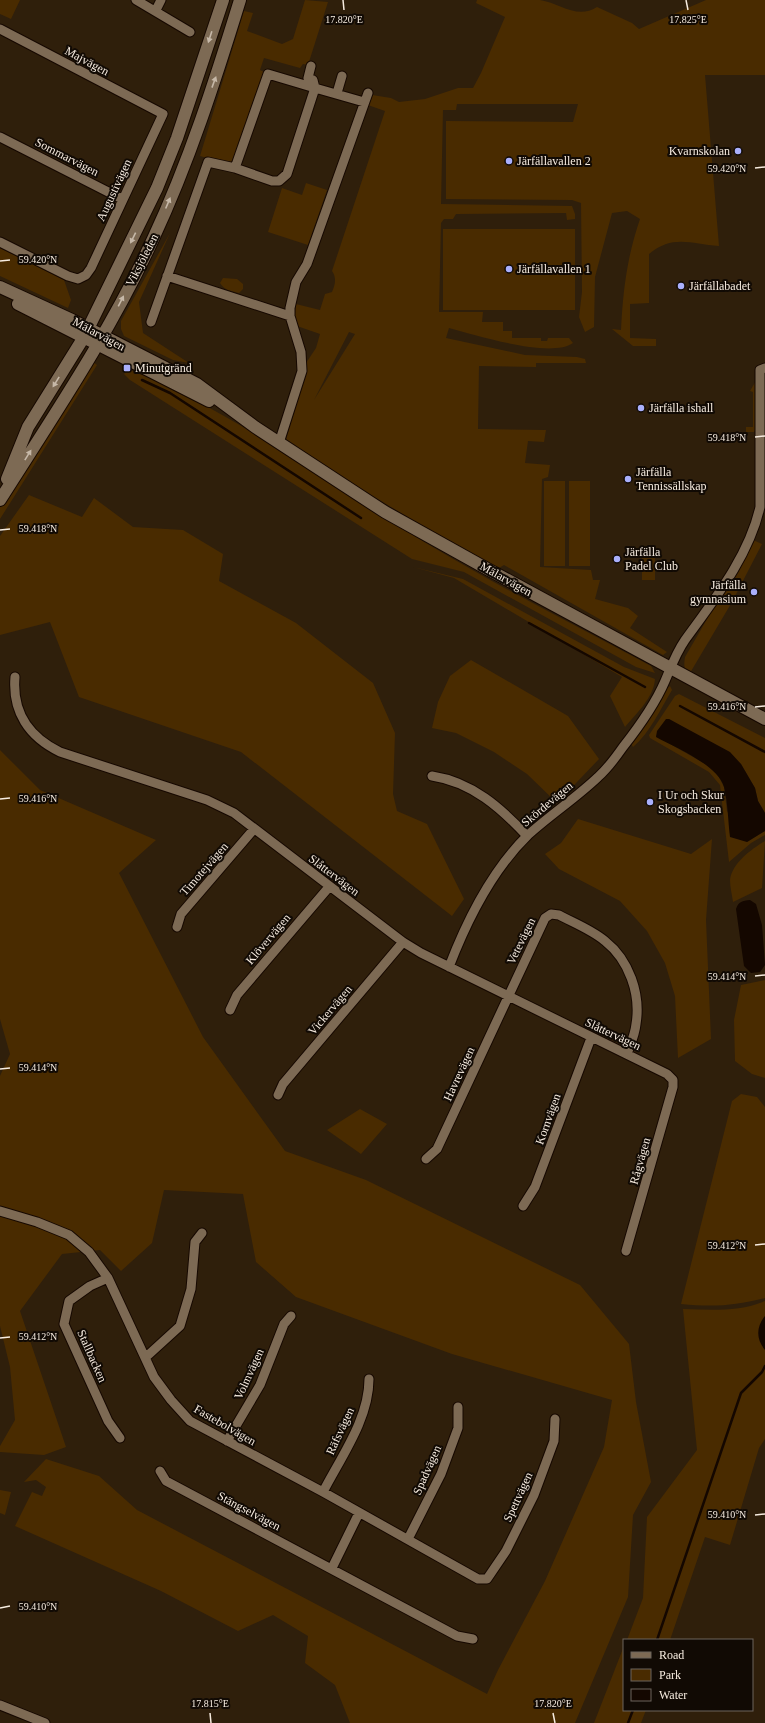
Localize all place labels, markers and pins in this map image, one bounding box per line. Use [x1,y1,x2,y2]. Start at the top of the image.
place label: Kvarnskolan [669,144,730,158]
marker: Kvarnskolan [733,146,743,156]
place label: Järfällavallen 2 [517,154,591,168]
marker: Järfällavallen 2 [504,156,514,166]
place label: Järfällavallen 1 [517,262,591,276]
marker: Järfällavallen 1 [504,264,514,274]
place label: Järfällabadet [689,279,751,293]
marker: Järfällabadet [676,281,686,291]
place label: Minutgränd [135,361,192,375]
marker: Minutgränd [122,363,132,373]
place label: Järfälla ishall [649,401,714,415]
marker: Järfälla ishall [636,403,646,413]
place label: Järfälla Tennissällskap [636,465,706,493]
marker: Järfälla Tennissällskap [623,474,633,484]
place label: Järfälla Padel Club [625,545,678,573]
marker: Järfälla Padel Club [612,554,622,564]
place label: Järfälla gymnasium [690,578,747,606]
marker: Järfälla gymnasium [749,587,759,597]
place label: I Ur och Skur Skogsbacken [658,788,724,816]
marker: I Ur och Skur Skogsbacken [645,797,655,807]

